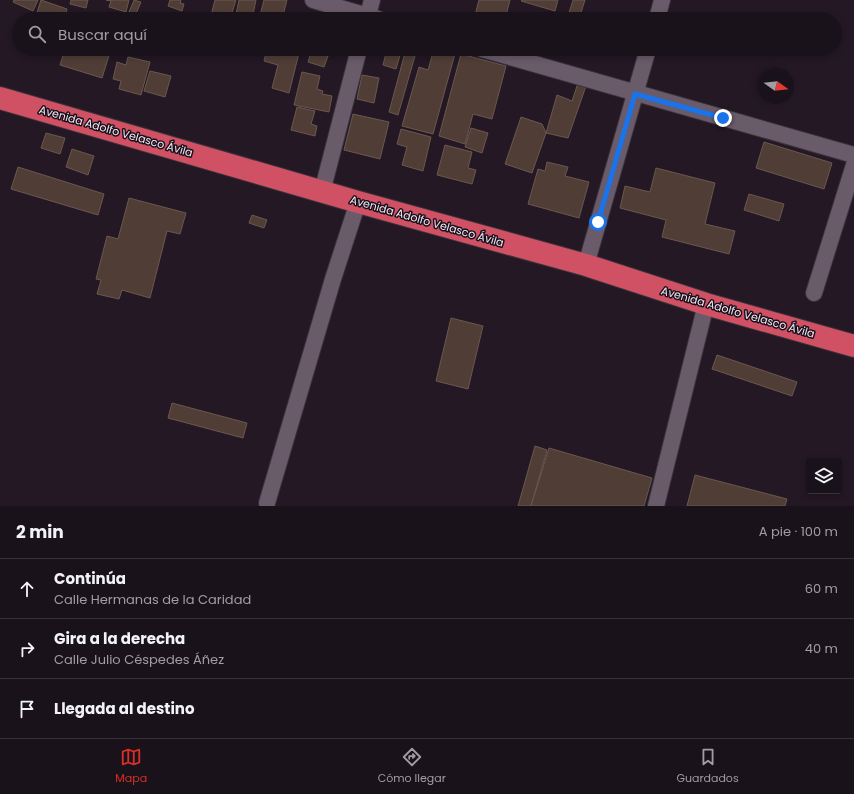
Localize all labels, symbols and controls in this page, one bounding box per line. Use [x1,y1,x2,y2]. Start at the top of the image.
search box [12,12,842,56]
icon: search [26,23,48,45]
text: Buscar aquí [58,24,147,45]
north arrow [758,68,794,104]
street label: Avenida Adolfo Velasco Ávila [37,101,195,161]
route end [714,109,732,127]
street label: Avenida Adolfo Velasco Ávila [348,191,506,251]
route start [589,213,607,231]
street label: Avenida Adolfo Velasco Ávila [659,282,817,342]
map controls [806,458,842,494]
button: layers [806,458,842,494]
text: 2 min [16,520,64,544]
text: A pie · 100 m [759,522,838,541]
text: Continúa [54,568,126,589]
icon: ahead [16,578,38,600]
text: 60 m [805,579,838,598]
text: Calle Hermanas de la Caridad [54,590,251,609]
text: Gira a la derecha [54,628,185,649]
icon: right [16,638,38,660]
text: 40 m [805,639,838,658]
text: Calle Julio Céspedes Áñez [54,650,224,669]
icon: arrive [16,698,38,720]
text: Llegada al destino [54,698,195,719]
tab: Mapa [115,746,147,787]
tab: Cómo llegar [378,746,446,787]
tab: Guardados [676,746,739,787]

